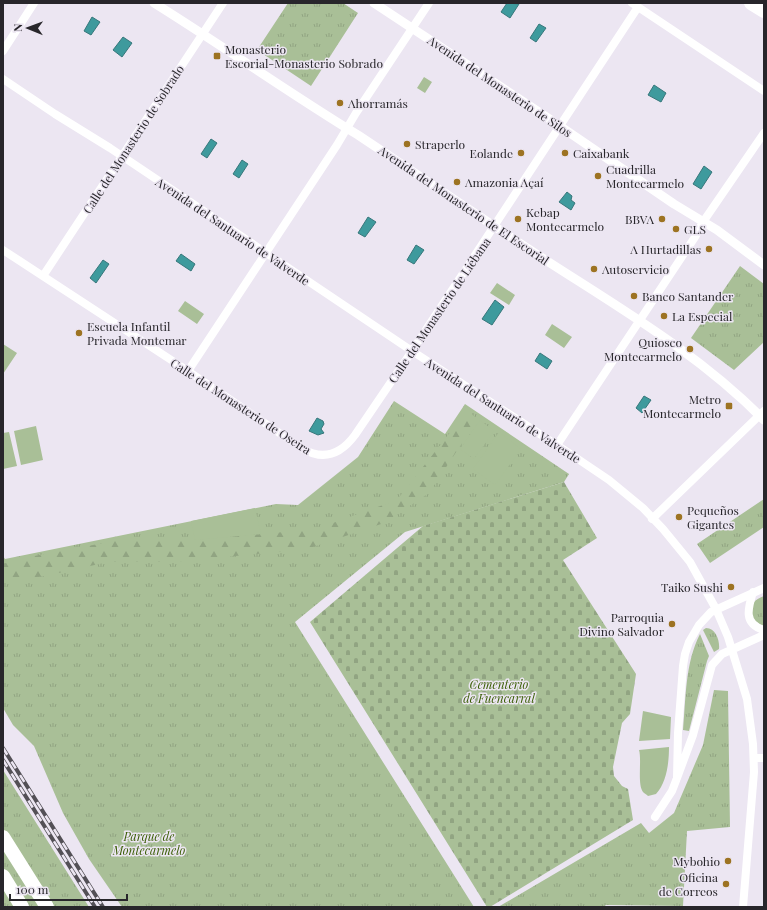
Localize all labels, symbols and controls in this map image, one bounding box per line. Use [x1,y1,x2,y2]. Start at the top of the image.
north arrow [8,8,48,48]
text: N [10,24,25,32]
street label: Avenida del Monasterio de Silos [424,31,575,140]
place label: Monasterio Escorial-Monasterio Sobrado [225,41,383,71]
marker: Monasterio Escorial-Monasterio Sobrado [212,51,222,61]
street label: Calle del Monasterio de Sobrado [79,61,187,216]
place label: Ahorramás [347,95,408,111]
marker: Ahorramás [335,98,345,108]
place label: Straperlo [415,136,466,152]
marker: Straperlo [402,139,412,149]
street label: Avenida del Monasterio de El Escorial [375,141,553,269]
place label: Eolande [470,145,513,161]
place label: Caixabank [573,145,630,161]
marker: Eolande [516,148,526,158]
marker: Caixabank [560,148,570,158]
place label: Cuadrilla Montecarmelo [606,161,684,191]
marker: Cuadrilla Montecarmelo [593,171,603,181]
street label: Avenida del Santuario de Valverde [152,173,313,289]
place label: Amazonia Açaí [464,174,544,190]
marker: Amazonia Açaí [452,177,462,187]
place label: Kebap Montecarmelo [526,204,604,234]
place label: BBVA [625,211,654,227]
marker: Kebap Montecarmelo [513,214,523,224]
marker: BBVA [657,214,667,224]
place label: GLS [684,221,706,237]
marker: GLS [671,224,681,234]
street label: Calle del Monasterio de Liébana [384,234,494,386]
place label: A Hurtadillas [629,241,701,257]
marker: A Hurtadillas [704,244,714,254]
place label: Autoservicio [601,261,670,277]
marker: Autoservicio [589,264,599,274]
place label: Banco Santander [642,288,734,304]
marker: Banco Santander [629,291,639,301]
place label: La Especial [672,308,733,324]
marker: La Especial [659,311,669,321]
place label: Escuela Infantil Privada Montemar [87,318,187,348]
marker: Escuela Infantil Privada Montemar [74,328,84,338]
place label: Quiosco Montecarmelo [604,334,682,364]
marker: Quiosco Montecarmelo [685,344,695,354]
street label: Avenida del Santuario de Valverde [421,353,584,466]
street label: Calle del Monasterio de Oseira [168,354,314,458]
place label: Metro Montecarmelo [643,391,721,421]
marker: Metro Montecarmelo [724,401,734,411]
place label: Pequeños Gigantes [687,502,739,532]
marker: Pequeños Gigantes [674,512,684,522]
place label: Taiko Sushi [661,579,723,595]
marker: Taiko Sushi [726,582,736,592]
place label: Parroquia Divino Salvador [579,609,665,639]
marker: Parroquia Divino Salvador [667,619,677,629]
park label: Cementerio de Fuencarral [463,676,535,706]
park label: Parque de Montecarmelo [112,828,185,858]
place label: Mybohio [673,853,720,869]
marker: Mybohio [723,856,733,866]
place label: Oficina de Correos [659,869,718,899]
scale bar [10,876,127,902]
marker: Oficina de Correos [721,879,731,889]
text: 100 m [16,881,49,897]

